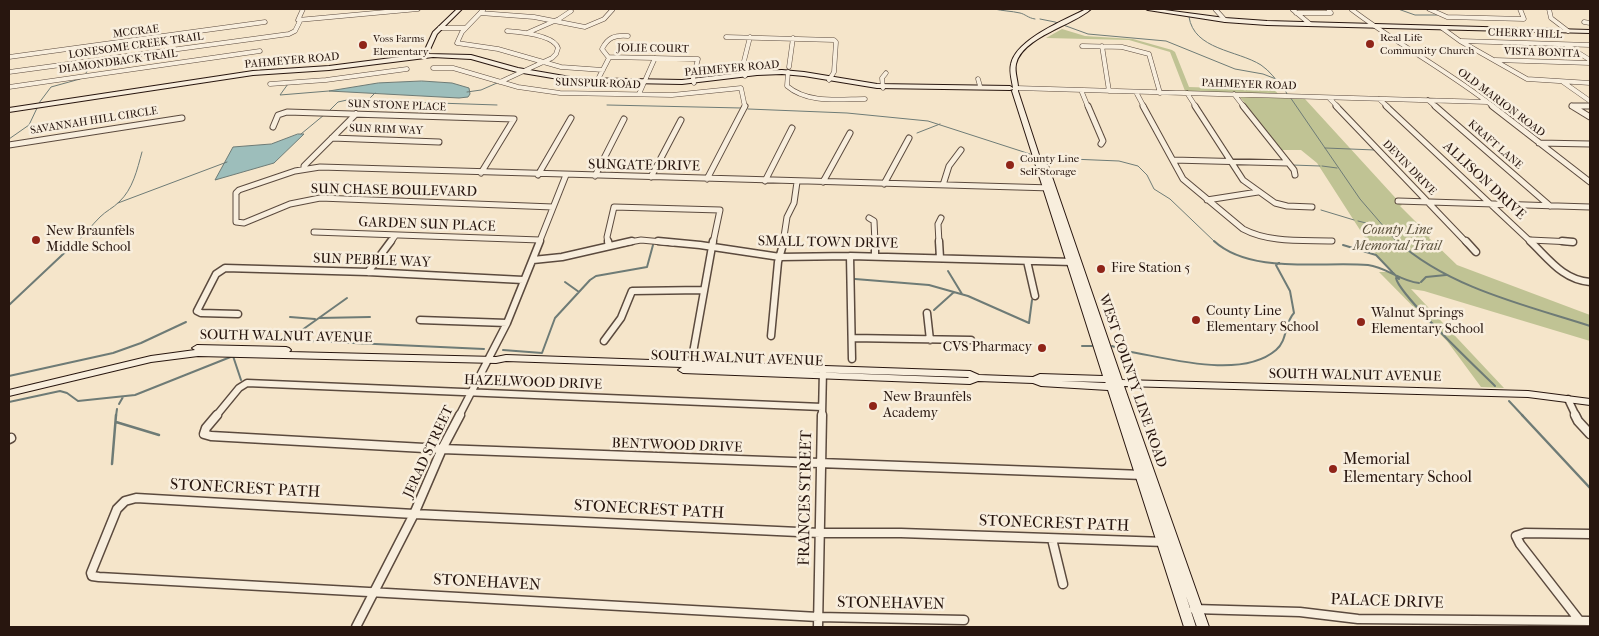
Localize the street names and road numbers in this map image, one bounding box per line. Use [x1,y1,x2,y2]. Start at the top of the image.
street label: MCCRAE [112,23,160,41]
street label: CHERRY HILL [1488,26,1562,42]
street label: LONESOME CREEK TRAIL [68,30,204,62]
street label: JOLIE COURT [617,42,689,56]
street label: VISTA BONITA [1504,45,1580,61]
street label: DIAMONDBACK TRAIL [58,47,178,77]
street label: PAHMEYER ROAD [244,50,340,72]
street label: PAHMEYER ROAD [684,58,780,80]
street label: OLD MARION ROAD [1455,66,1547,140]
street label: SUNSPUR ROAD [555,76,641,92]
street label: PAHMEYER ROAD [1201,77,1297,93]
street label: SUN STONE PLACE [348,98,446,114]
street label: SAVANNAH HILL CIRCLE [29,104,159,138]
street label: KRAFT LANE [1465,118,1525,172]
street label: SUN RIM WAY [349,122,423,138]
street label: DEVIN DRIVE [1379,138,1439,198]
street label: ALLISON DRIVE [1439,138,1529,224]
street label: SUNGATE DRIVE [588,157,700,175]
street label: SUN CHASE BOULEVARD [311,181,477,201]
street label: GARDEN SUN PLACE [358,214,496,236]
street label: SMALL TOWN DRIVE [758,233,898,253]
street label: SUN PEBBLE WAY [313,251,431,271]
street label: WEST COUNTY LINE ROAD [1094,292,1170,470]
street label: SOUTH WALNUT AVENUE [200,327,372,347]
street label: SOUTH WALNUT AVENUE [650,348,824,370]
street label: SOUTH WALNUT AVENUE [1269,366,1441,386]
street label: HAZELWOOD DRIVE [464,372,602,394]
street label: JERAD STREET [400,403,458,501]
street label: FRANCES STREET [795,430,817,566]
street label: BENTWOOD DRIVE [611,435,743,457]
street label: STONECREST PATH [169,475,321,503]
street label: STONECREST PATH [573,496,725,524]
street label: STONECREST PATH [978,512,1130,536]
street label: STONEHAVEN [433,571,541,595]
street label: PALACE DRIVE [1330,590,1444,614]
street label: STONEHAVEN [837,593,945,615]

